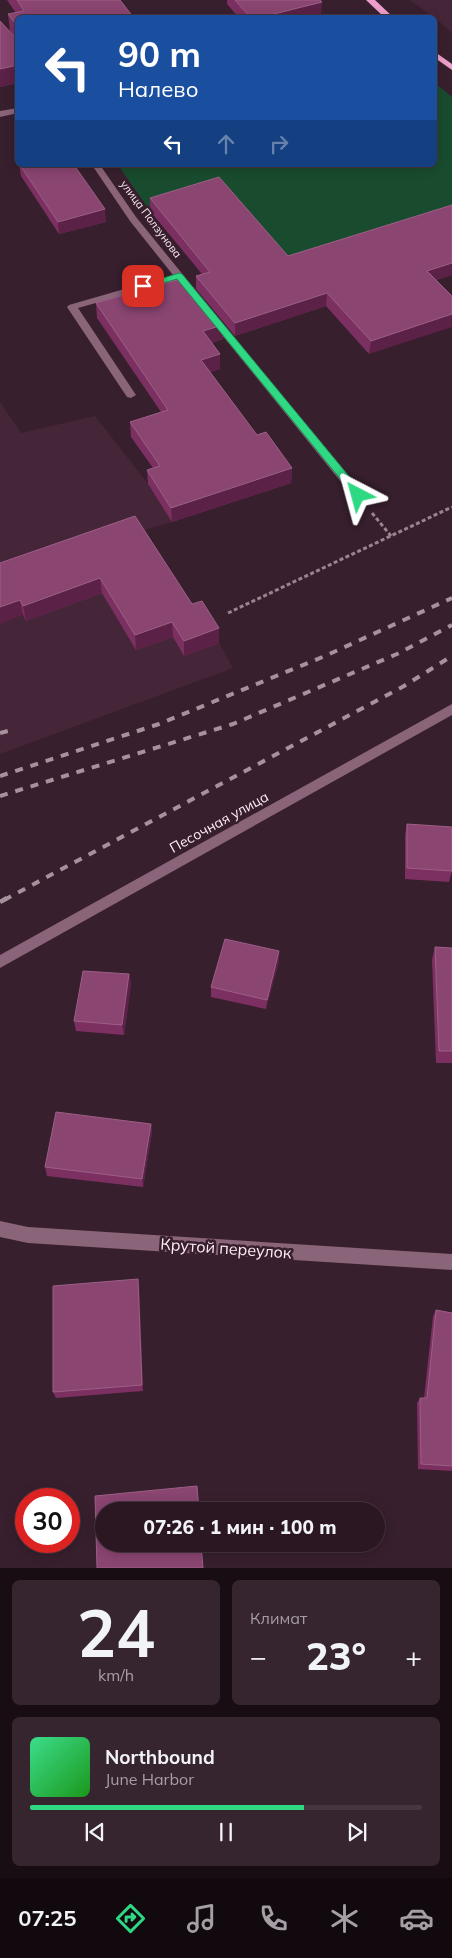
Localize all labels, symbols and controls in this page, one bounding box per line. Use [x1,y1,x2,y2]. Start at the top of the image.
text: 90 m [118,32,201,76]
icon: left [35,35,100,100]
text: Налево [118,75,198,103]
icon: left [159,130,187,158]
icon: ahead [212,130,240,158]
icon: right [265,130,293,158]
street label: улица Ползунова [117,177,185,261]
pin [122,265,164,307]
icon: arrive [129,272,157,300]
position arrow [331,468,383,520]
street label: Песочная улица [166,787,272,857]
street label: Крутой переулок [160,1233,293,1263]
speed limit sign: 30 [15,1488,80,1553]
text: 07:26 · 1 мин · 100 m [143,1515,337,1539]
text: 24 [77,1592,155,1673]
text: Климат [250,1608,307,1628]
text: 23° [306,1632,366,1680]
text: − [250,1639,267,1674]
text: + [405,1639,422,1674]
text: km/h [98,1665,134,1685]
text: Northbound [105,1745,215,1769]
text: June Harbor [105,1769,194,1789]
icon: previous [81,1818,109,1846]
icon: pause [212,1818,240,1846]
icon: next [343,1818,371,1846]
icon: directions [113,1901,148,1936]
icon: music [184,1901,219,1936]
icon: phone [256,1901,291,1936]
icon: climate [327,1901,362,1936]
icon: car [399,1901,434,1936]
text: 07:25 [18,1904,76,1932]

